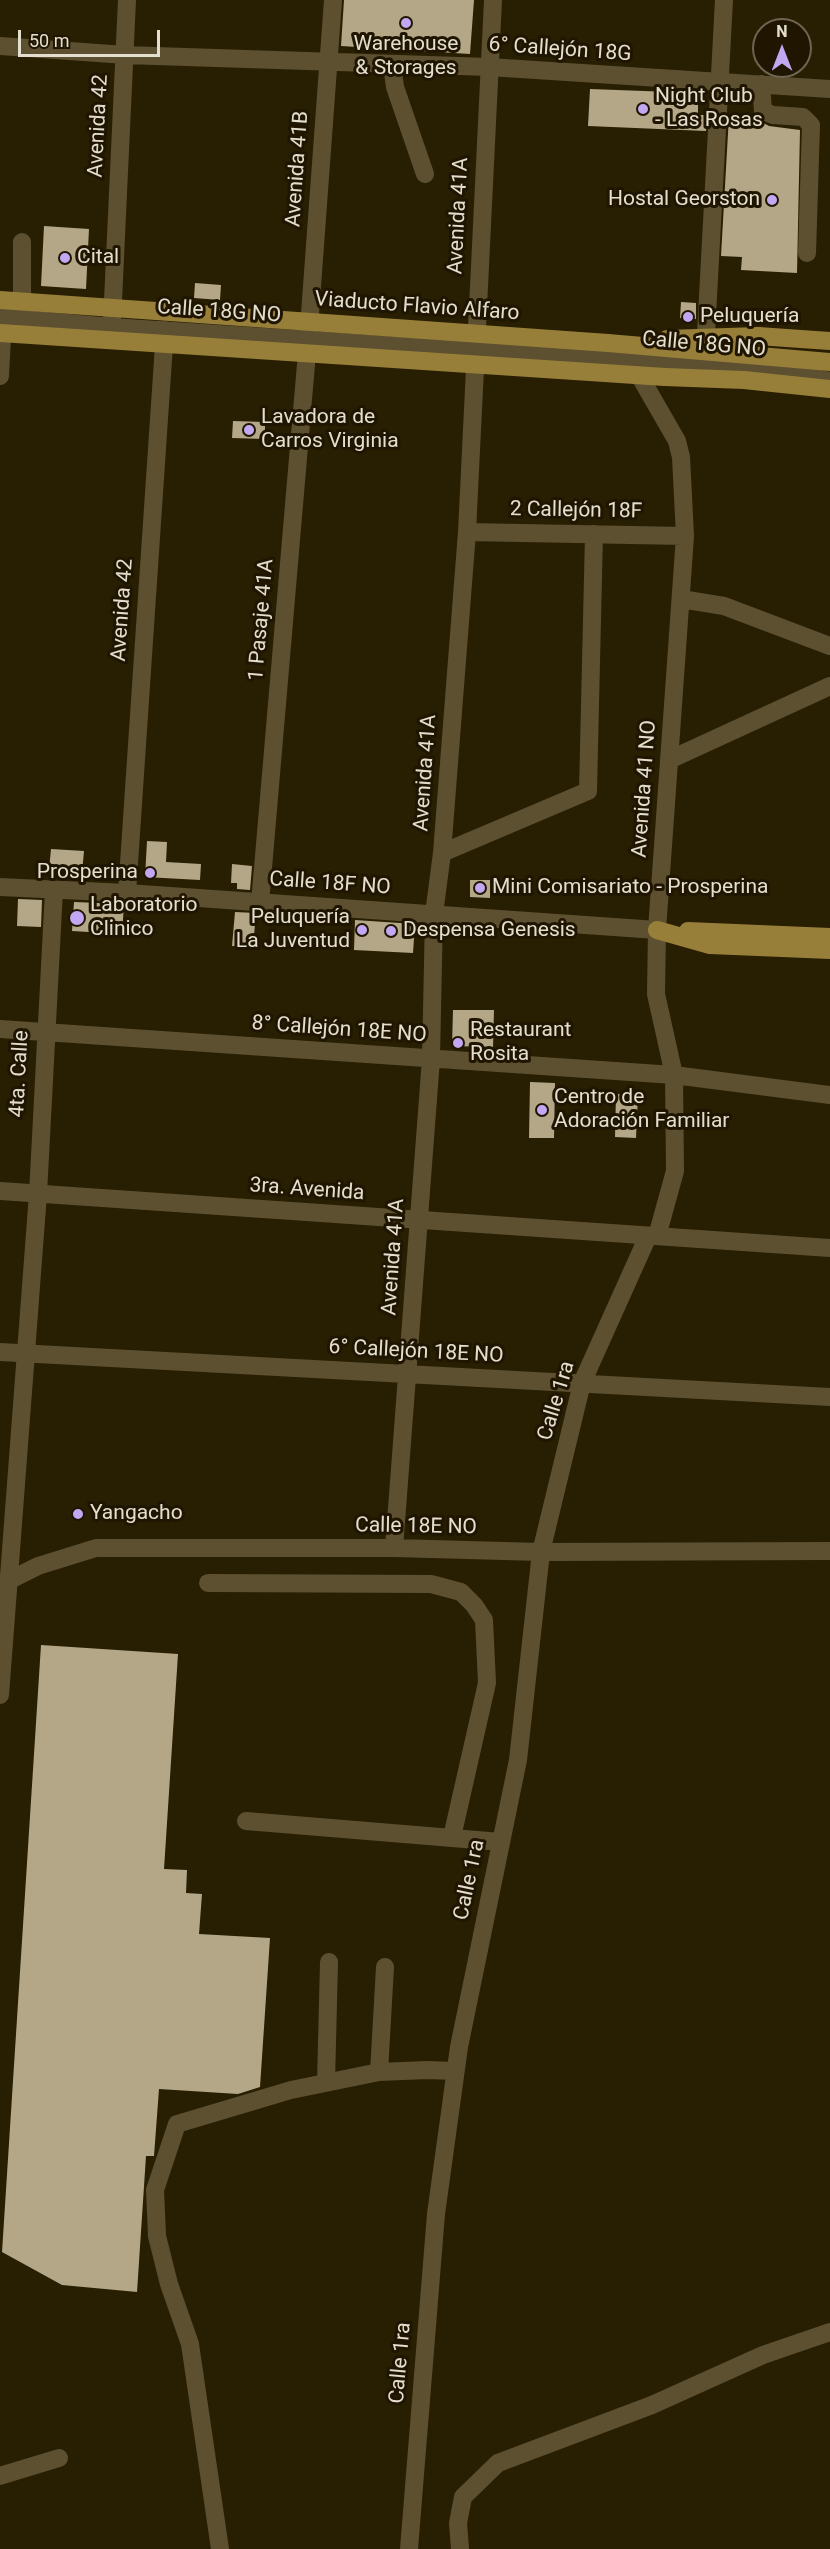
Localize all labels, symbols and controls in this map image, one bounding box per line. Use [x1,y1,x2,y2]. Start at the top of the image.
marker: Warehouse & Storages [399,16,413,30]
scale bar [21,18,164,56]
north arrow [752,18,812,78]
text: N [776,22,788,41]
text: 50 m [29,30,69,51]
place label: Warehouse & Storages [354,32,458,82]
street label: 6° Callejón 18G [488,32,632,68]
street label: Avenida 42 [84,74,114,178]
place label: Night Club - Las Rosas [655,84,763,134]
marker: Night Club - Las Rosas [636,102,650,116]
street label: Avenida 41B [281,110,315,228]
street label: Avenida 41A [443,157,475,275]
place label: Hostal Georston [608,187,760,213]
marker: Hostal Georston [765,193,779,207]
place label: Cital [77,245,119,271]
marker: Cital [58,251,72,265]
street label: Viaducto Flavio Alfaro [314,287,520,327]
street label: Calle 18G NO [156,295,282,329]
place label: Peluquería [700,304,799,330]
marker: Peluquería [681,310,695,324]
street label: Calle 18G NO [641,327,767,363]
place label: Lavadora de Carros Virginia [261,405,399,455]
marker: Lavadora de Carros Virginia [242,423,256,437]
street label: 2 Callejón 18F [510,497,642,525]
street label: Avenida 42 [107,558,139,662]
street label: 1 Pasaje 41A [244,558,280,682]
street label: Avenida 41A [409,714,443,832]
street label: Avenida 41 NO [628,719,662,859]
place label: Prosperina [37,860,138,886]
marker: Prosperina [143,866,157,880]
street label: Calle 18F NO [269,867,391,901]
place label: Mini Comisariato - Prosperina [492,875,768,901]
marker: Mini Comisariato - Prosperina [473,881,487,895]
place label: Laboratorio Clinico [90,893,197,943]
place label: Peluquería La Juventud [236,905,350,955]
marker: Laboratorio Clinico [68,909,86,927]
place label: Despensa Genesis [403,918,576,944]
marker: Peluquería La Juventud [355,923,369,937]
marker: Despensa Genesis [384,924,398,938]
street label: 8° Callejón 18E NO [251,1011,427,1049]
place label: Restaurant Rosita [470,1018,571,1068]
street label: 4ta. Calle [5,1030,35,1118]
marker: Restaurant Rosita [451,1036,465,1050]
place label: Centro de Adoración Familiar [554,1085,729,1135]
marker: Centro de Adoración Familiar [535,1103,549,1117]
street label: 3ra. Avenida [249,1173,365,1207]
street label: Avenida 41A [377,1198,411,1316]
street label: 6° Callejón 18E NO [328,1335,504,1369]
street label: Calle 1ra [533,1358,581,1444]
place label: Yangacho [90,1501,183,1527]
marker: Yangacho [71,1507,85,1521]
street label: Calle 18E NO [355,1513,477,1541]
street label: Calle 1ra [449,1837,491,1923]
street label: Calle 1ra [385,2321,417,2405]

